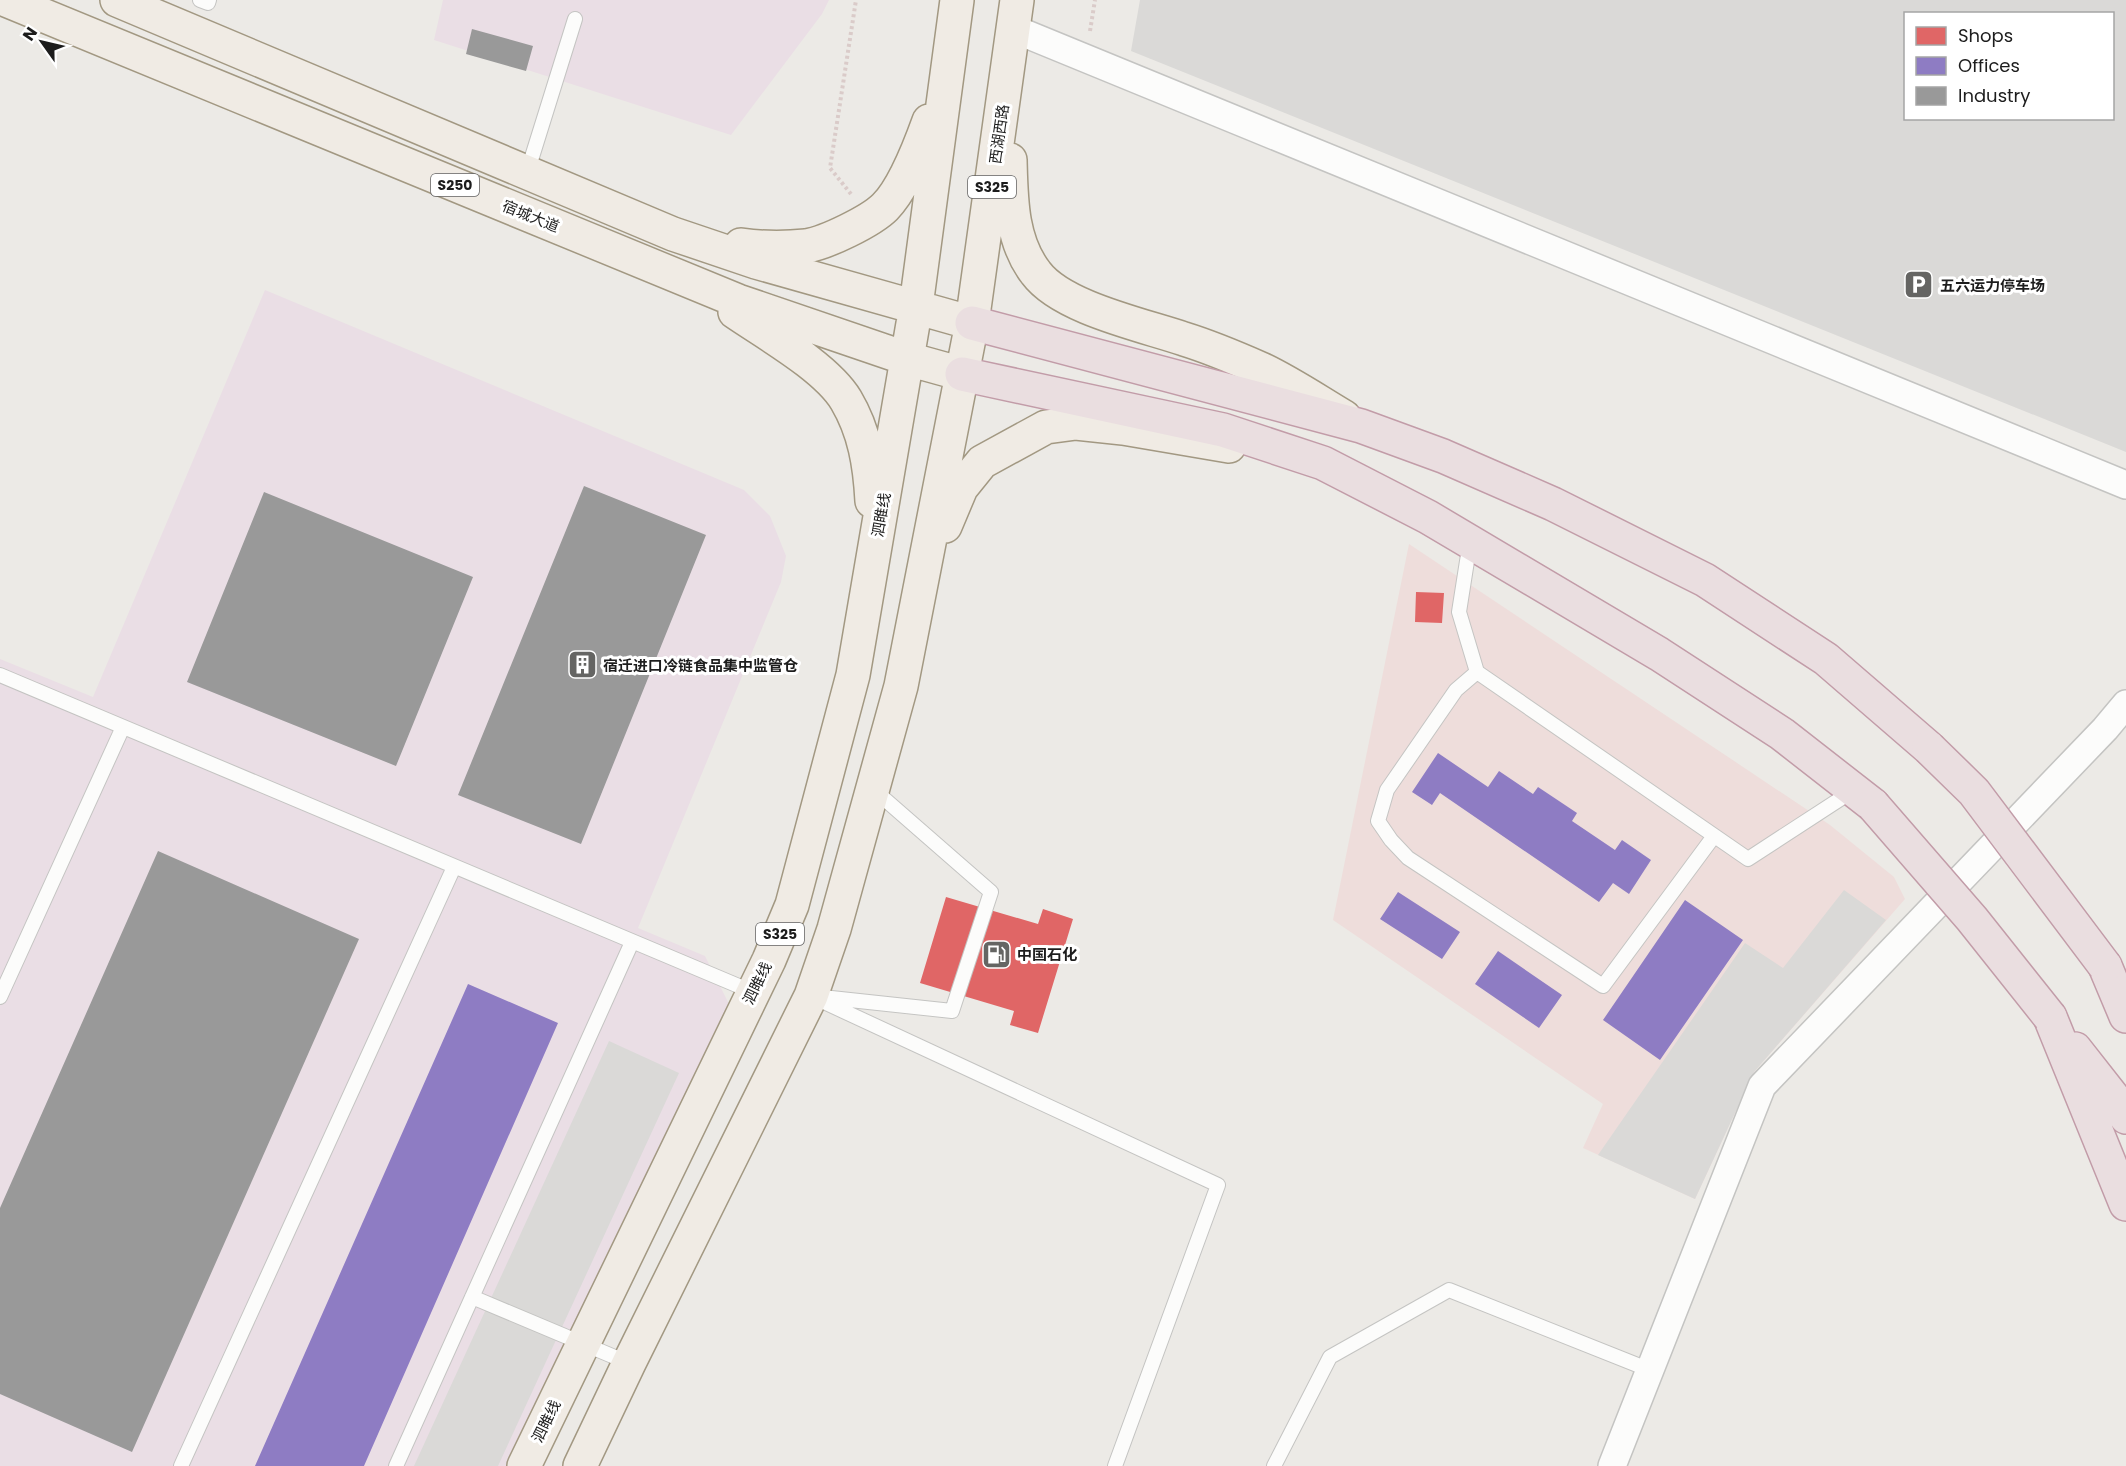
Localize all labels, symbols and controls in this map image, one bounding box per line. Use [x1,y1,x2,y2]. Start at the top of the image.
north arrow [12,12,72,72]
legend [1904,12,2114,120]
text: N [17,22,43,45]
text: Shops [1958,23,2013,48]
text: Offices [1958,53,2020,78]
text: Industry [1958,83,2030,108]
street label: 西湖西路 [984,103,1014,165]
road number: S250 [431,174,479,196]
road number: S325 [968,176,1016,198]
street label: 宿城大道 [499,195,563,237]
parking icon: 五六运力停车场 [1903,269,1935,301]
place label: 五六运力停车场 [1940,275,2045,296]
street label: 泗睢线 [867,491,895,539]
building icon: 宿迁进口冷链食品集中监管仓 [566,649,598,681]
place label: 宿迁进口冷链食品集中监管仓 [603,655,798,676]
road number: S325 [756,923,804,945]
fuel station icon: 中国石化 [980,938,1012,970]
place label: 中国石化 [1017,944,1077,965]
street label: 泗睢线 [738,958,776,1008]
street label: 泗睢线 [527,1396,565,1446]

